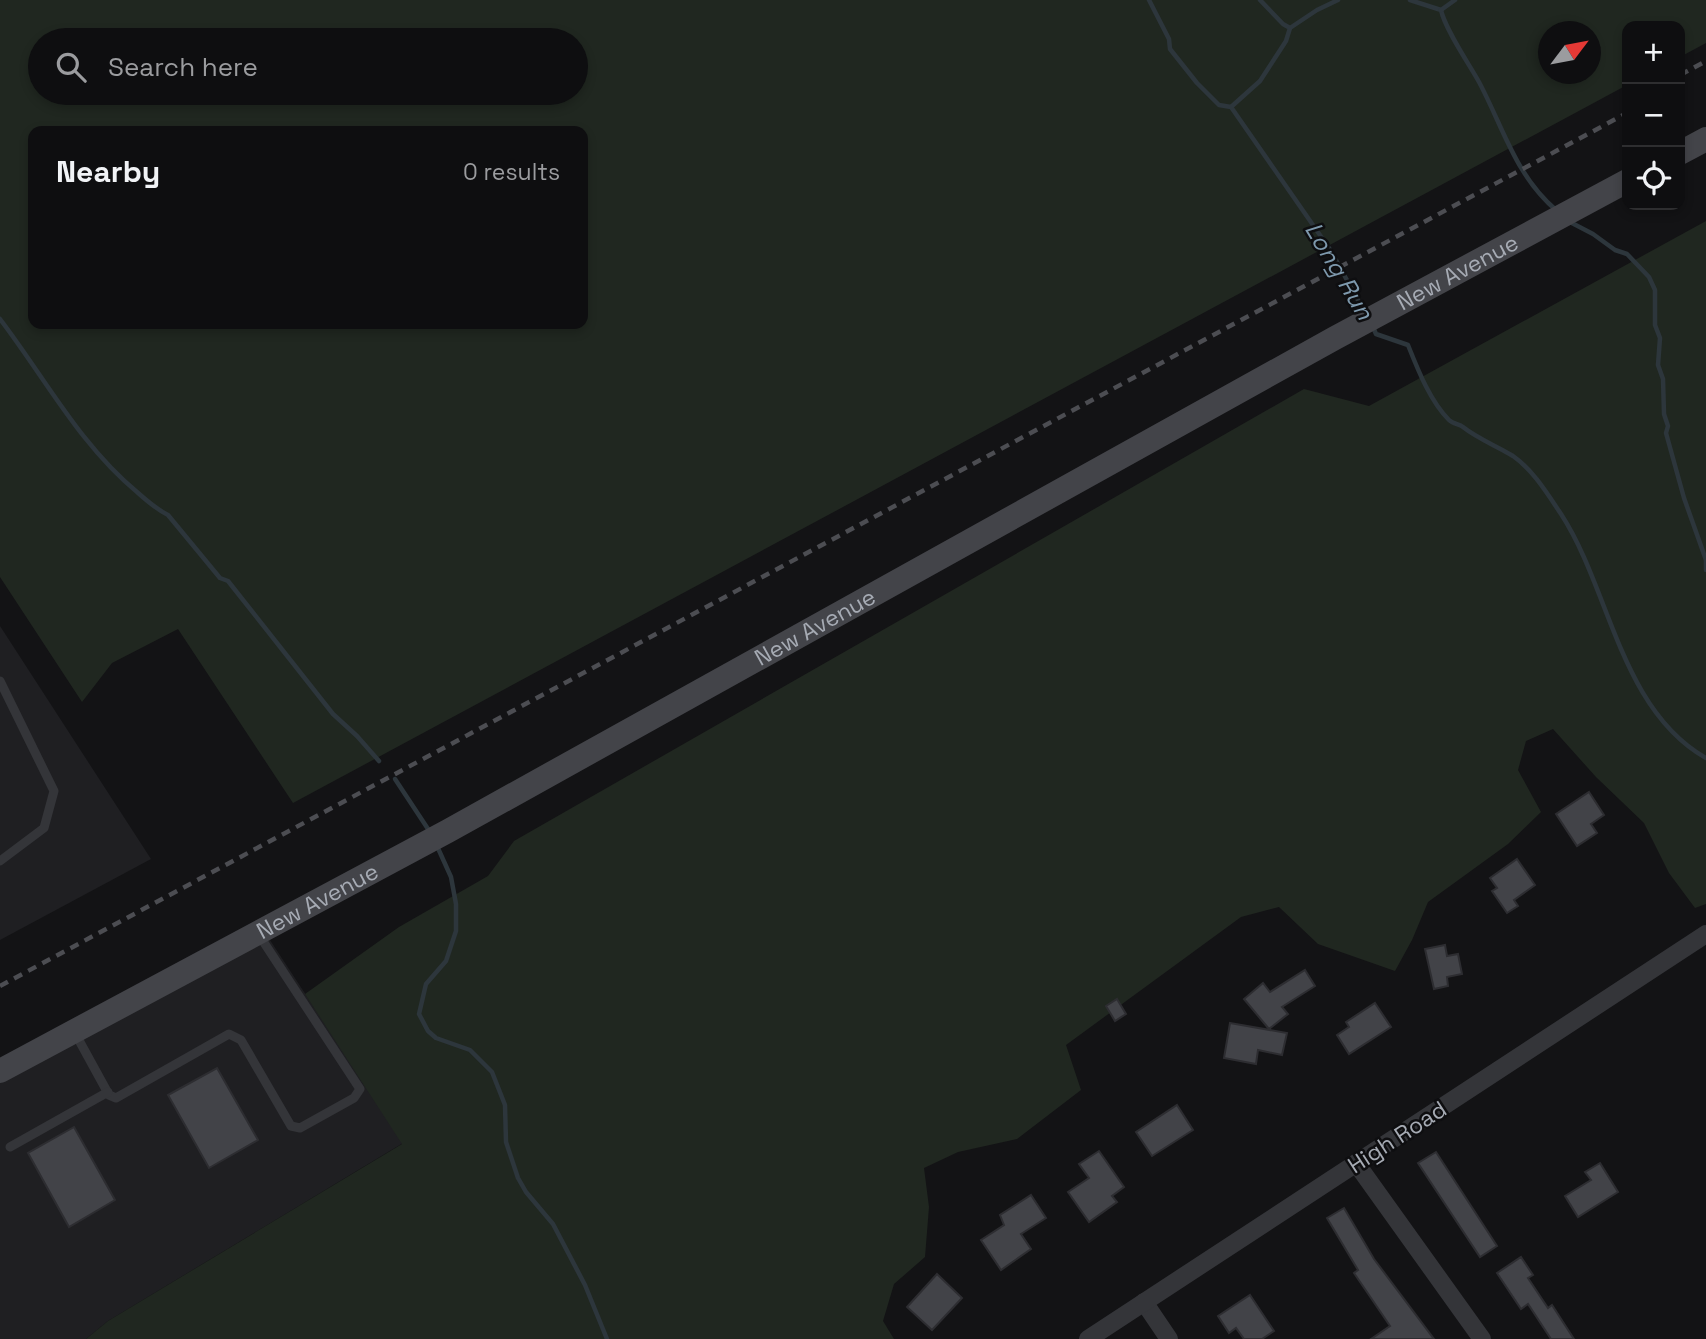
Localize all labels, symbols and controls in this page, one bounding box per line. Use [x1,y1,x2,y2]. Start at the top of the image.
north arrow [1538,21,1601,84]
map controls [1622,21,1685,210]
button: + [1622,21,1685,84]
search box [28,28,588,105]
icon: search [52,48,90,86]
text: Search here [108,50,258,84]
button: − [1622,84,1685,147]
button: locate [1622,147,1685,210]
text: Nearby [56,152,160,191]
text: 0 results [463,157,560,187]
water label: Long Run [1298,216,1381,326]
street label: New Avenue [1391,227,1524,317]
street label: New Avenue [749,581,881,673]
street label: New Avenue [251,856,383,946]
street label: High Road [1342,1094,1452,1180]

